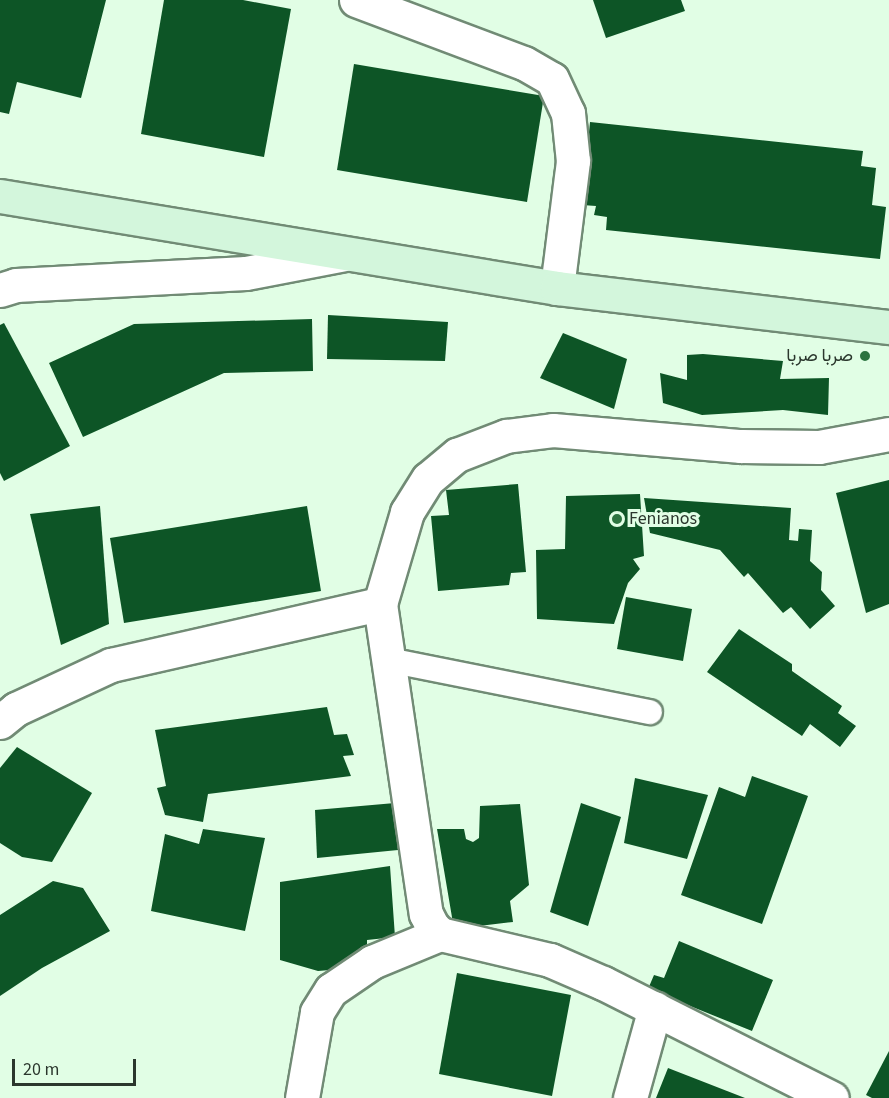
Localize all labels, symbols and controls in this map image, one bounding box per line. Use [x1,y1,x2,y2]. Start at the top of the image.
place label: صربا صربا [786,345,853,367]
marker: صربا صربا [858,349,872,363]
place label: Fenianos [629,508,697,530]
marker: Fenianos [610,512,624,526]
scale bar [15,1047,140,1085]
text: 20 m [23,1057,59,1082]

